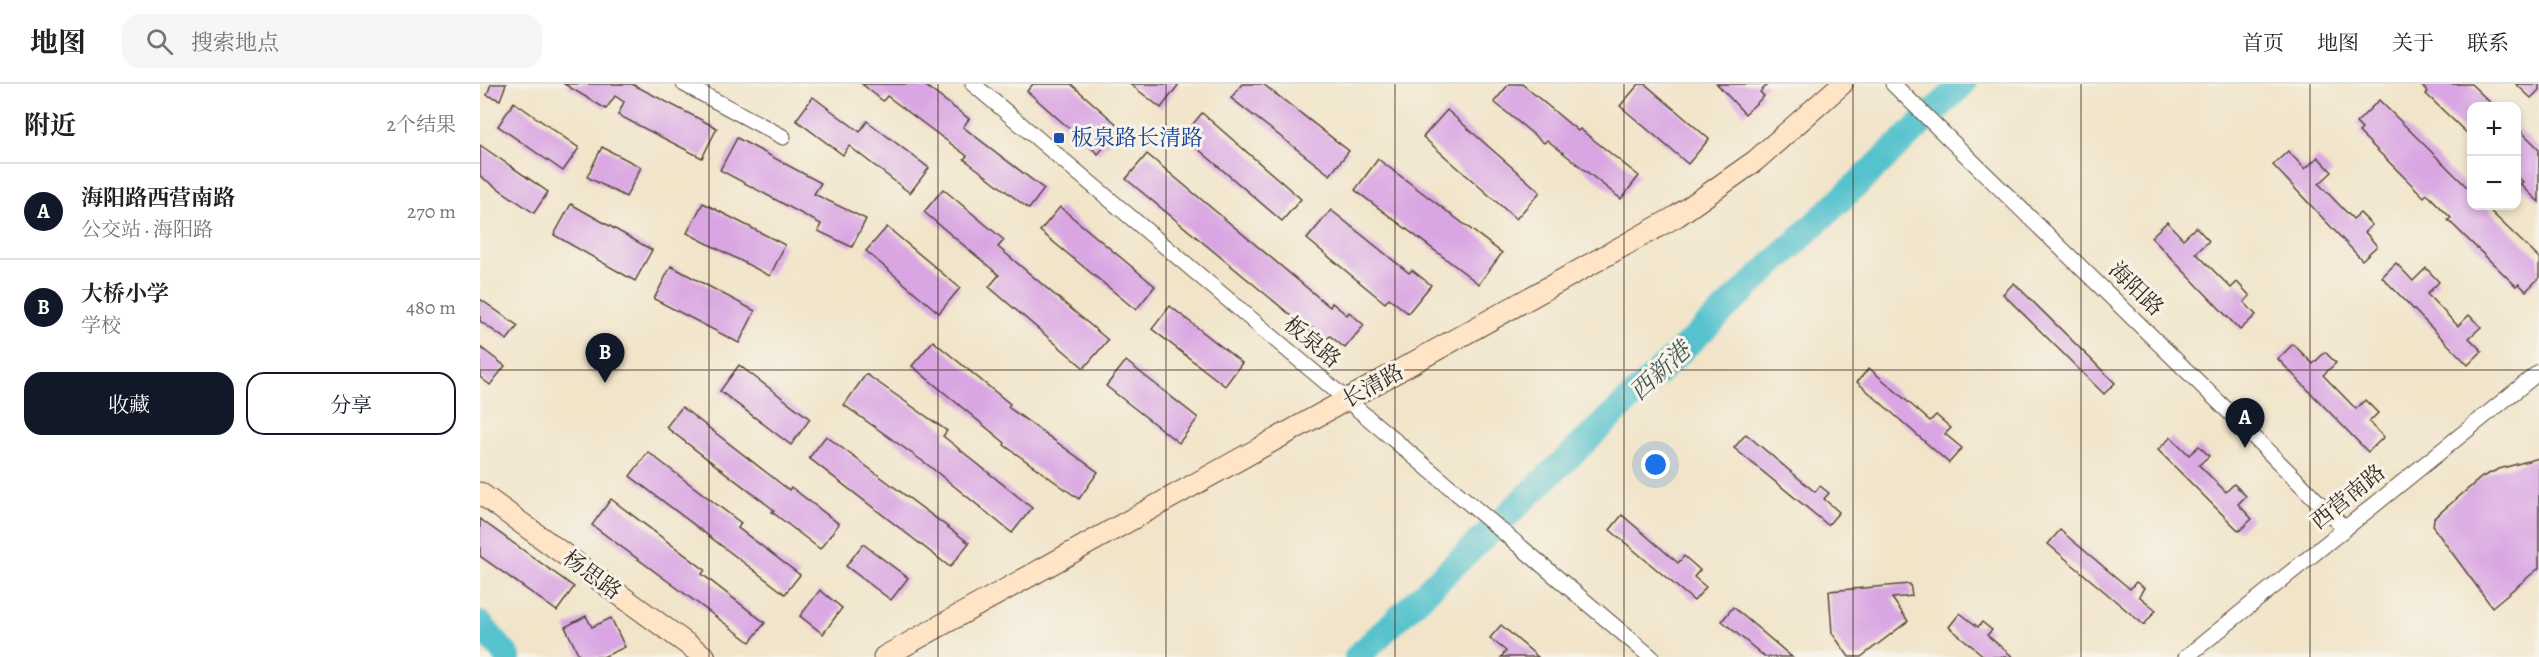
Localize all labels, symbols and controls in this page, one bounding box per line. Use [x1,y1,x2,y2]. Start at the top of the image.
search box [122,14,542,68]
text: 地图 [30,24,86,62]
icon: search [143,25,176,58]
text: 搜索地点 [191,28,279,58]
text: 首页 [2242,29,2284,57]
text: 地图 [2317,29,2359,57]
text: 关于 [2392,29,2434,57]
text: 联系 [2467,29,2509,57]
map controls [2467,102,2521,210]
button: + [2467,102,2521,156]
text: 附近 [24,108,76,143]
text: 2个结果 [387,111,456,138]
place label: 板泉路长清路 [1071,123,1203,153]
marker: 板泉路长清路 [1052,131,1066,145]
button: − [2467,156,2521,210]
text: 海阳路西营南路 [81,183,235,213]
text: A [37,198,50,225]
text: 270 m [407,198,456,225]
text: 公交站 · 海阳路 [81,216,213,243]
street label: 海阳路 [2102,255,2170,323]
text: 大桥小学 [81,279,169,309]
text: B [37,294,50,321]
text: 480 m [406,294,456,321]
street label: 板泉路 [1277,309,1347,375]
text: 学校 [81,312,121,339]
water label: 西新港 [1623,333,1699,407]
pin: B [586,334,624,383]
street label: 长清路 [1337,357,1409,415]
button: 收藏 [24,372,234,435]
button: 分享 [246,372,456,435]
pin: A [2226,398,2264,448]
your location [1641,450,1670,479]
street label: 西营南路 [2304,458,2392,536]
street label: 杨思路 [556,543,628,607]

